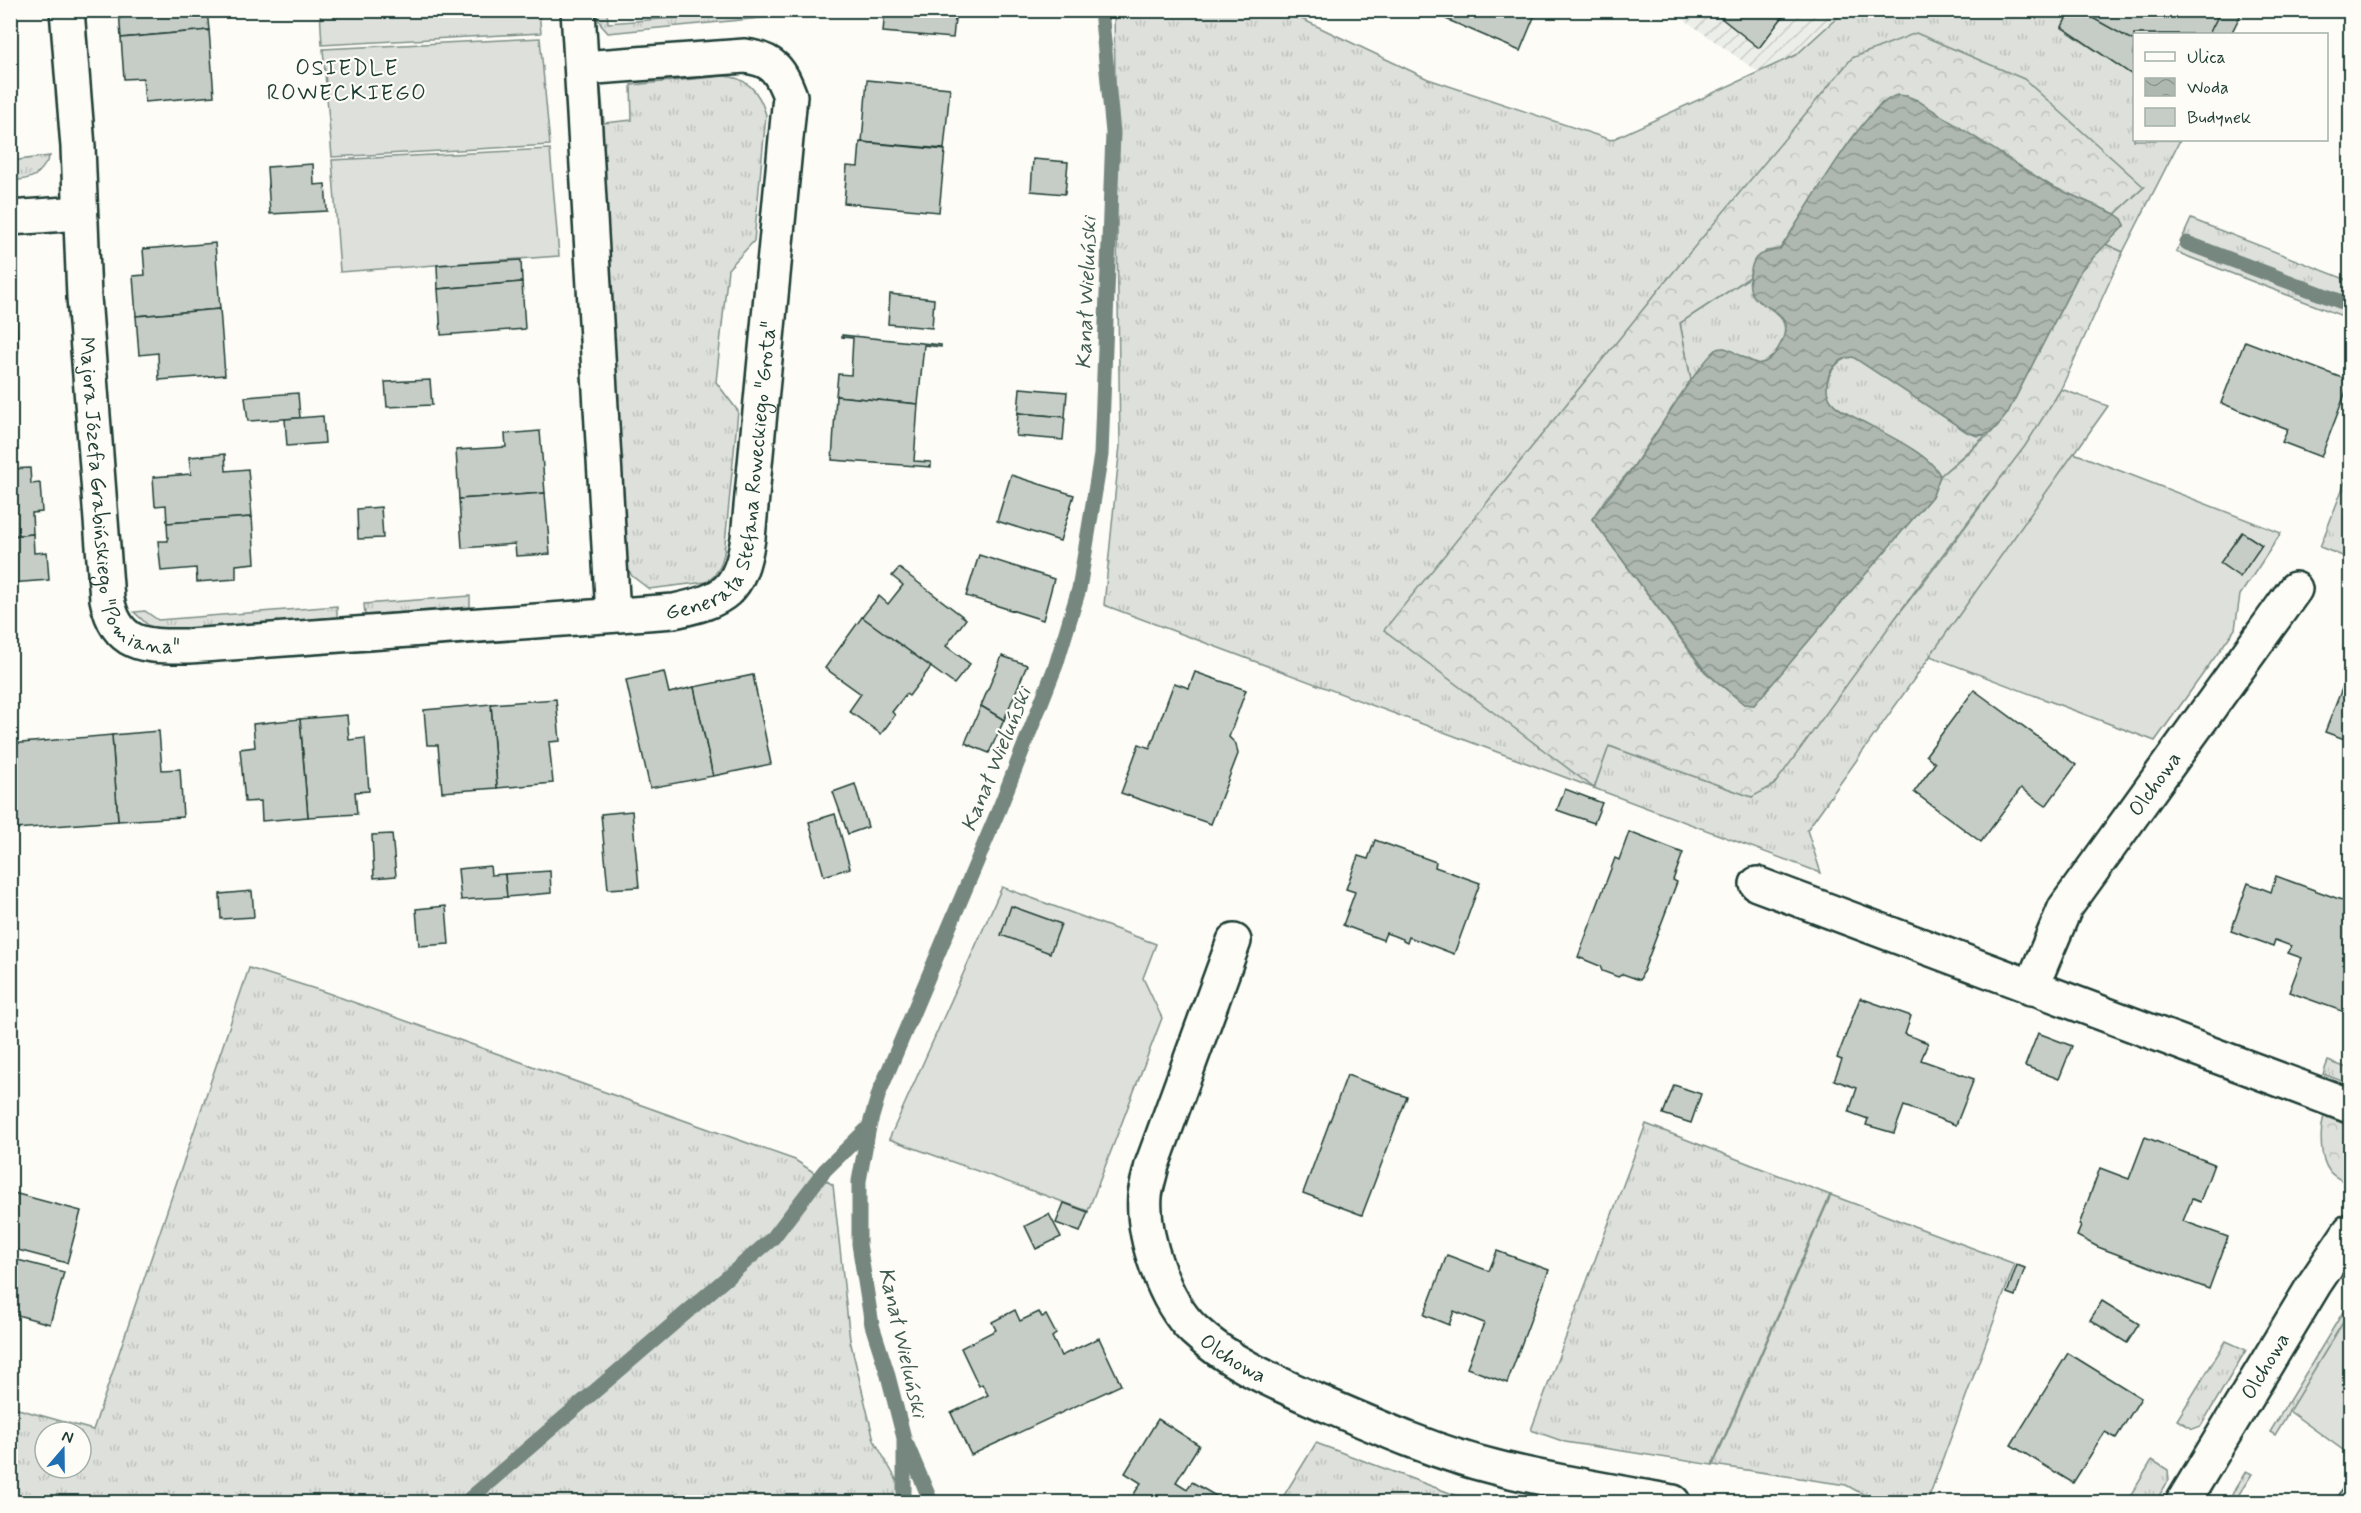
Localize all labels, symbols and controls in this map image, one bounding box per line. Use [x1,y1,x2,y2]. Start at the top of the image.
legend [2133,33,2328,141]
text: Ulica [2187,46,2226,70]
district label: OSIEDLE ROWECKIEGO [267,55,427,108]
text: Woda [2187,76,2229,100]
text: Budynek [2187,106,2251,130]
water label: Kanał Wieluński [1070,214,1104,370]
street label: Generała Stefana Roweckiego "Grota" [665,320,784,627]
street label: Majora Józefa Grabińskiego "Pomiana" [72,336,180,661]
water label: Kanał Wieluński [955,682,1039,836]
street label: Olchowa [2122,746,2188,823]
water label: Kanał Wieluński [871,1265,933,1422]
street label: Olchowa [1193,1328,1271,1390]
street label: Olchowa [2235,1328,2297,1405]
north arrow [33,1420,93,1480]
text: N [59,1426,76,1449]

